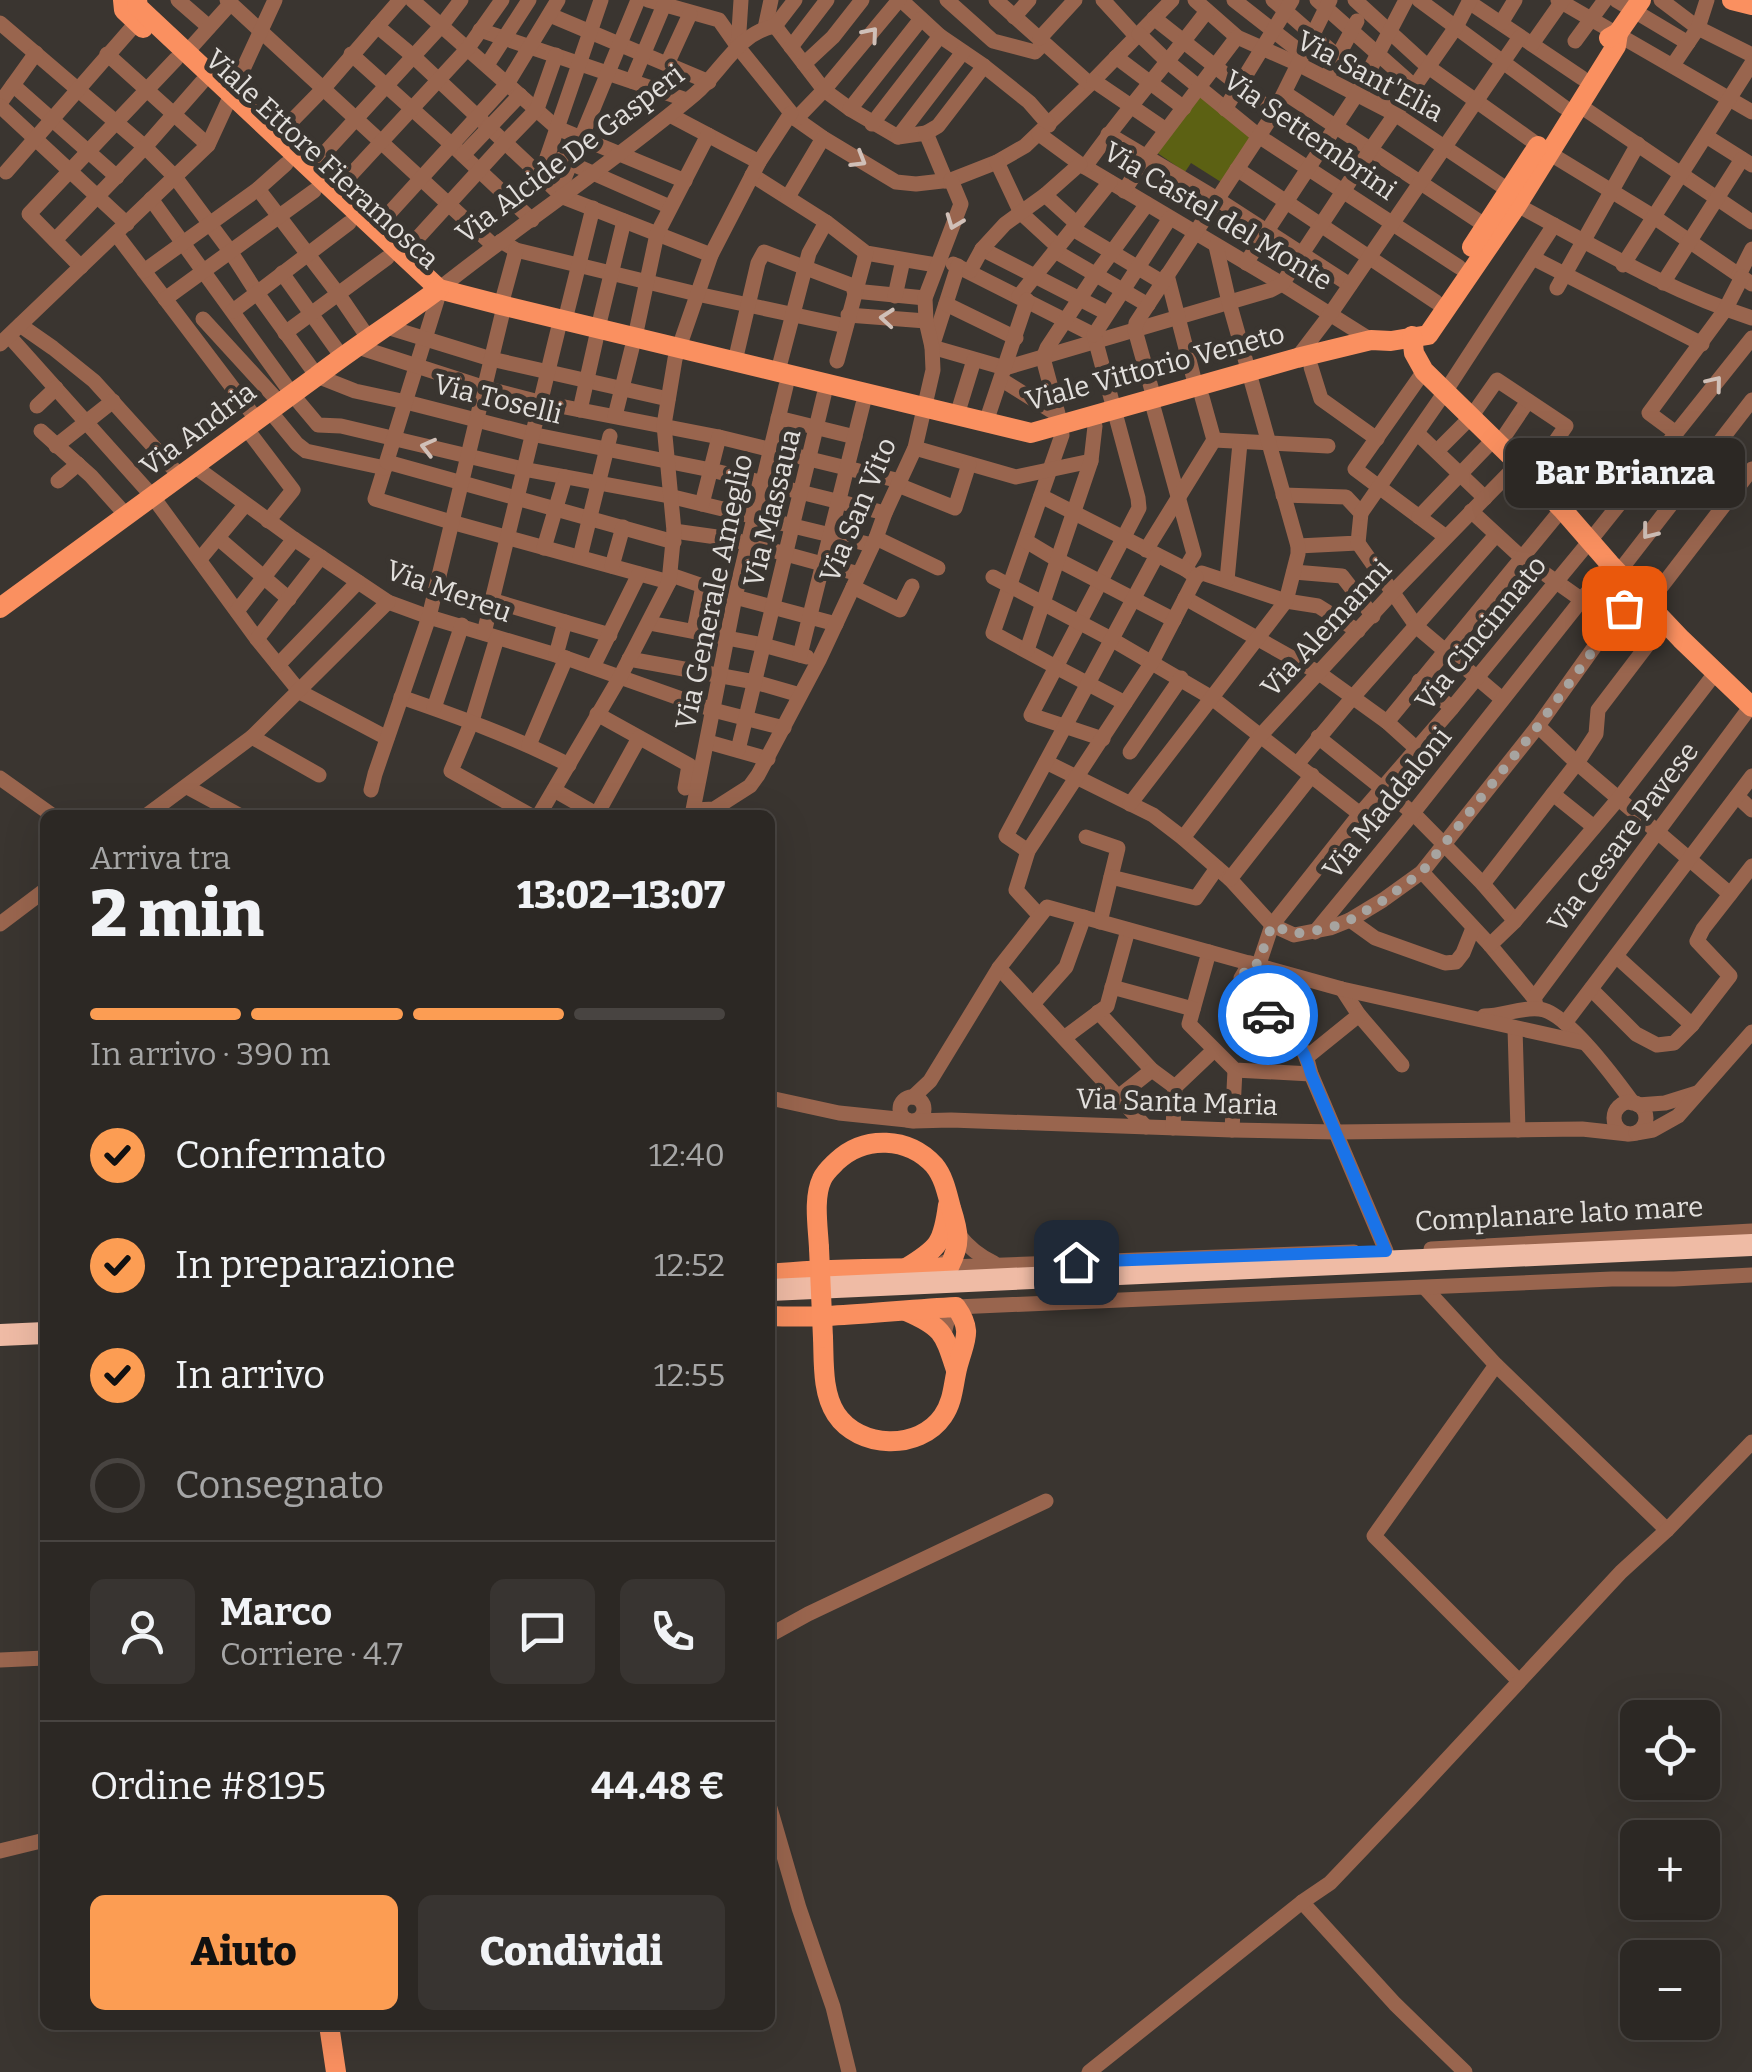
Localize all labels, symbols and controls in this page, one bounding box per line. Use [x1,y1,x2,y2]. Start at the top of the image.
street label: Via Sant'Elia [1291,23,1449,129]
one-way arrow [859,27,877,45]
street label: Viale Ettore Fieramosca [198,42,446,276]
street label: Via Alcide De Gasperi [450,58,690,250]
street label: Via Settembrini [1217,63,1403,207]
street label: Via Castel del Monte [1098,135,1338,297]
one-way arrow [848,148,866,167]
one-way arrow [945,213,966,230]
one-way arrow [879,308,895,330]
street label: Viale Vittorio Veneto [1022,317,1288,417]
street label: Via Toselli [430,367,566,431]
street label: Via Andria [134,375,262,483]
one-way arrow [1703,377,1721,395]
street label: Via Massaua [736,426,808,590]
street label: Via San Vito [813,433,903,587]
one-way arrow [420,437,437,458]
callout: Bar Brianza [1504,438,1744,508]
street label: Via Generale Ameglio [669,451,759,733]
text: Bar Brianza [1535,454,1715,492]
one-way arrow [1643,521,1661,539]
street label: Via Cincinnato [1409,549,1553,717]
street label: Via Alemanni [1254,552,1398,704]
street label: Via Mereu [382,553,516,629]
pin [1582,566,1667,651]
icon: bag [1597,581,1652,636]
street label: Via Maddaloni [1316,721,1458,885]
street label: Via Cesare Pavese [1541,735,1705,939]
text: Arriva tra [90,839,231,877]
text: 13:02–13:07 [517,872,725,918]
text: 2 min [90,875,264,953]
courier [1218,965,1318,1065]
icon: car [1241,988,1296,1043]
text: In arrivo · 390 m [90,1035,330,1073]
street label: Via Santa Maria [1075,1082,1279,1122]
icon: check [90,1128,145,1183]
text: Confermato [175,1132,386,1178]
text: 12:40 [649,1136,725,1174]
street label: Complanare lato mare [1414,1190,1704,1238]
pin [1034,1220,1119,1305]
icon: home [1049,1235,1104,1290]
icon: check [90,1238,145,1293]
text: In preparazione [175,1242,455,1288]
text: 12:52 [654,1246,725,1284]
icon: check [90,1348,145,1403]
text: In arrivo [175,1352,325,1398]
text: 12:55 [654,1356,725,1394]
text: Consegnato [175,1462,384,1508]
button: person [90,1579,195,1684]
button: chat [490,1579,595,1684]
button: phone [620,1579,725,1684]
text: Marco [220,1589,332,1635]
text: Corriere · 4.7 [220,1635,403,1673]
map controls [1620,1700,1720,2040]
button: locate [1620,1700,1720,1800]
text: Ordine #8195 [90,1763,326,1809]
text: 44.48 € [591,1763,725,1809]
button: + [1620,1820,1720,1920]
button: Aiuto [90,1895,398,2010]
button: Condividi [418,1895,725,2010]
button: − [1620,1940,1720,2040]

